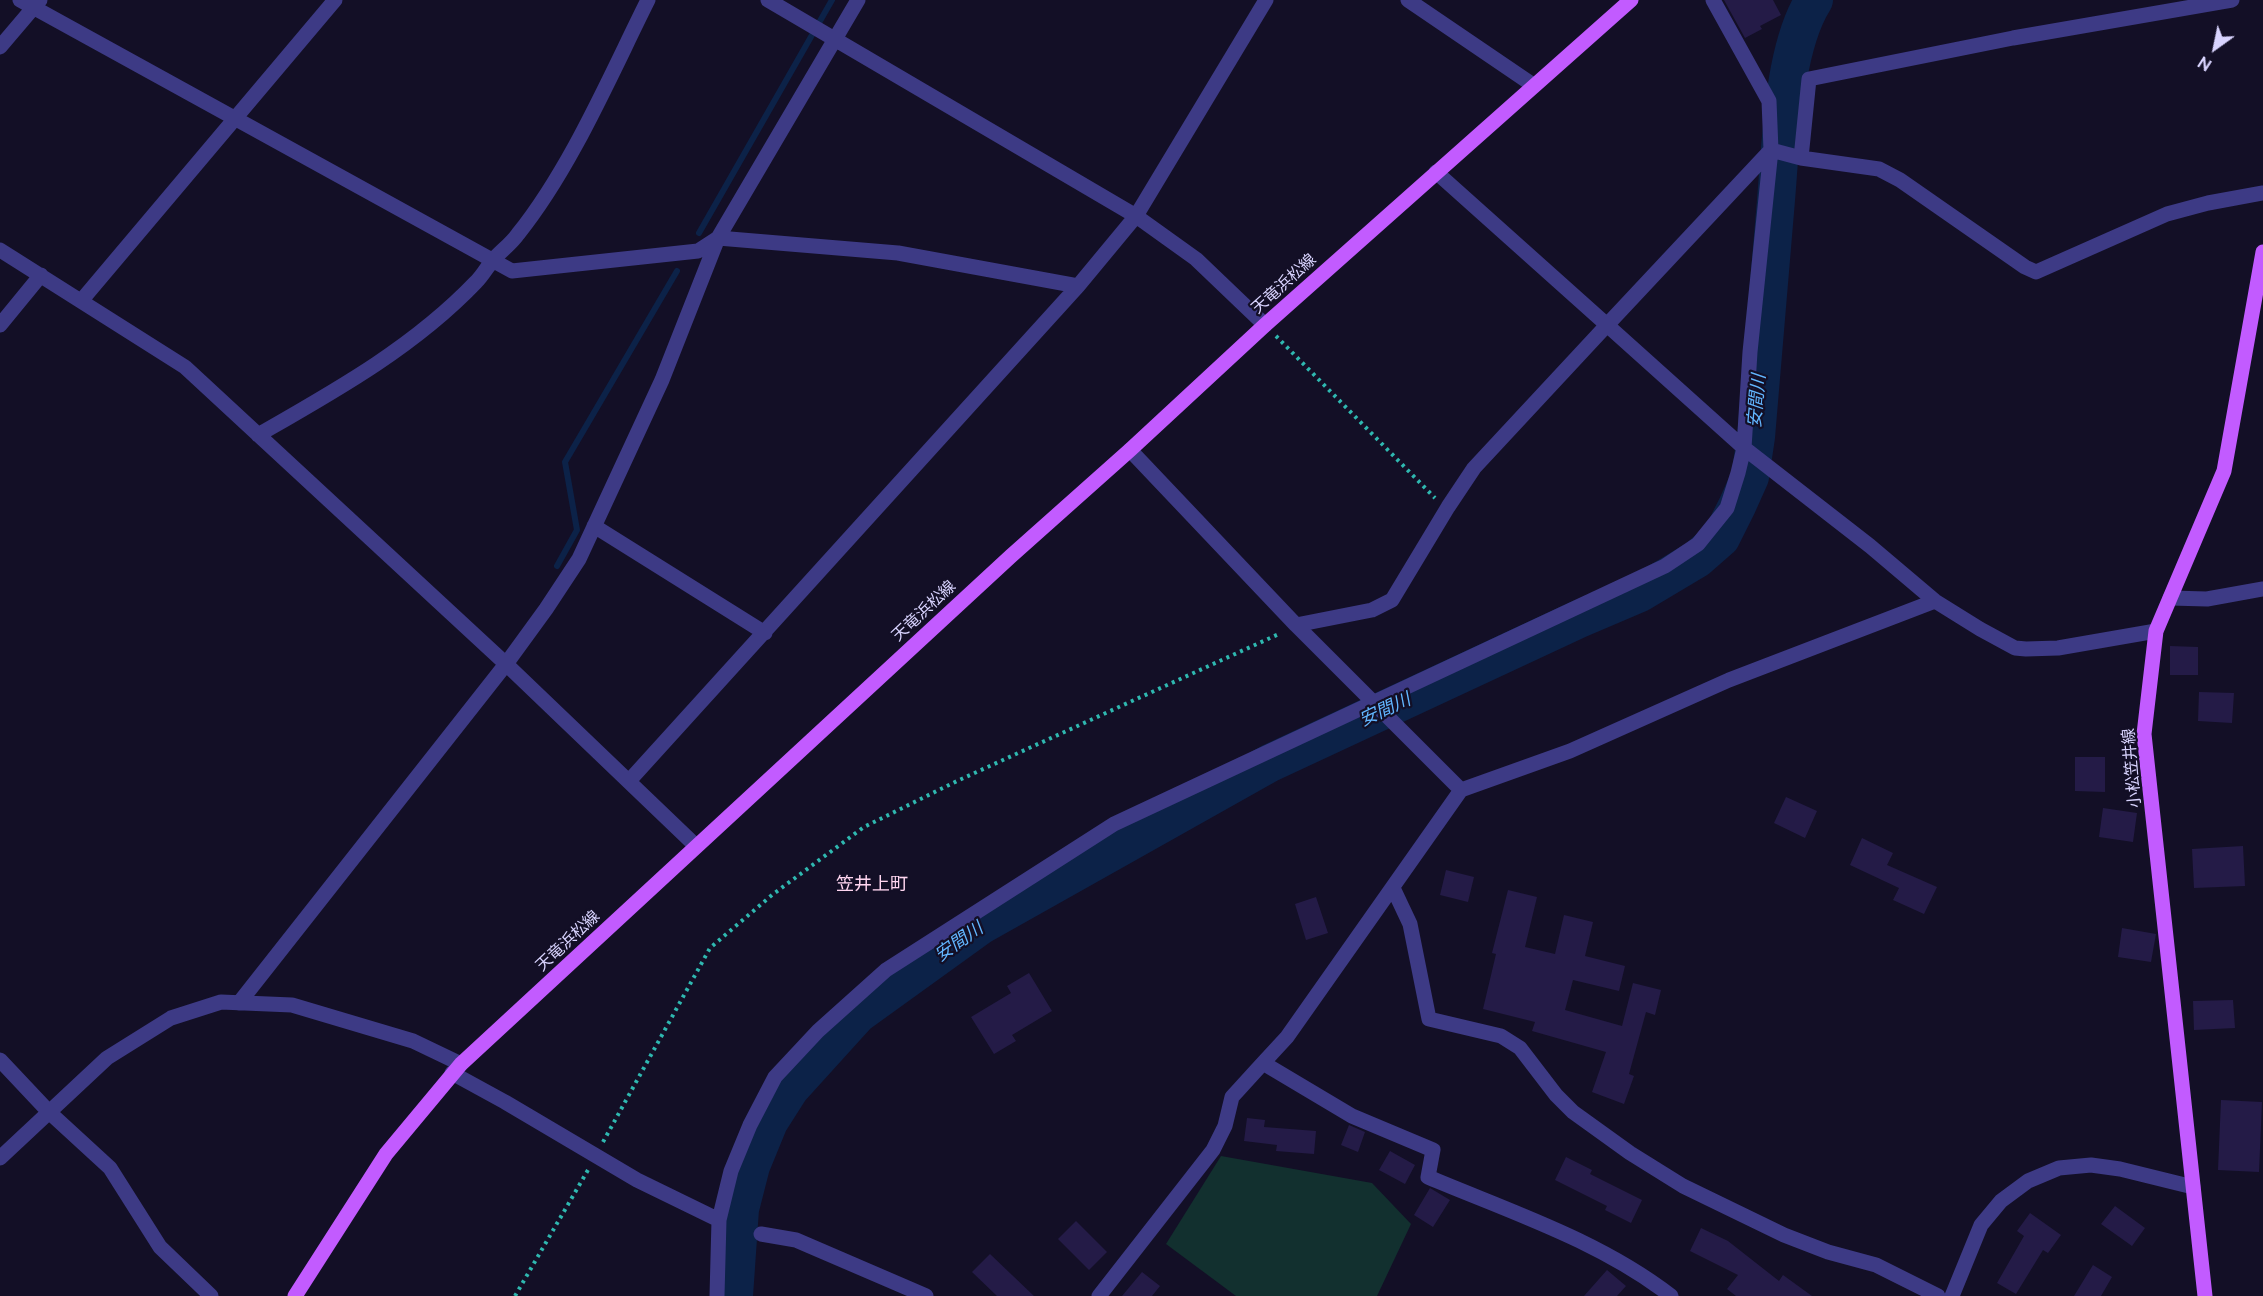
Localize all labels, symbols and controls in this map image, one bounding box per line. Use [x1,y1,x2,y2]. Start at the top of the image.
north arrow [2185,18,2245,78]
text: N [2195,52,2215,75]
street label: 天竜浜松線 [1248,250,1320,318]
water label: 安間川 [1744,373,1770,429]
street label: 天竜浜松線 [888,577,960,645]
water label: 安間川 [1356,689,1414,731]
street label: 小松笠井線 [2119,727,2145,809]
district label: 笠井上町 [836,874,908,896]
street label: 天竜浜松線 [532,907,604,975]
water label: 安間川 [931,918,987,966]

